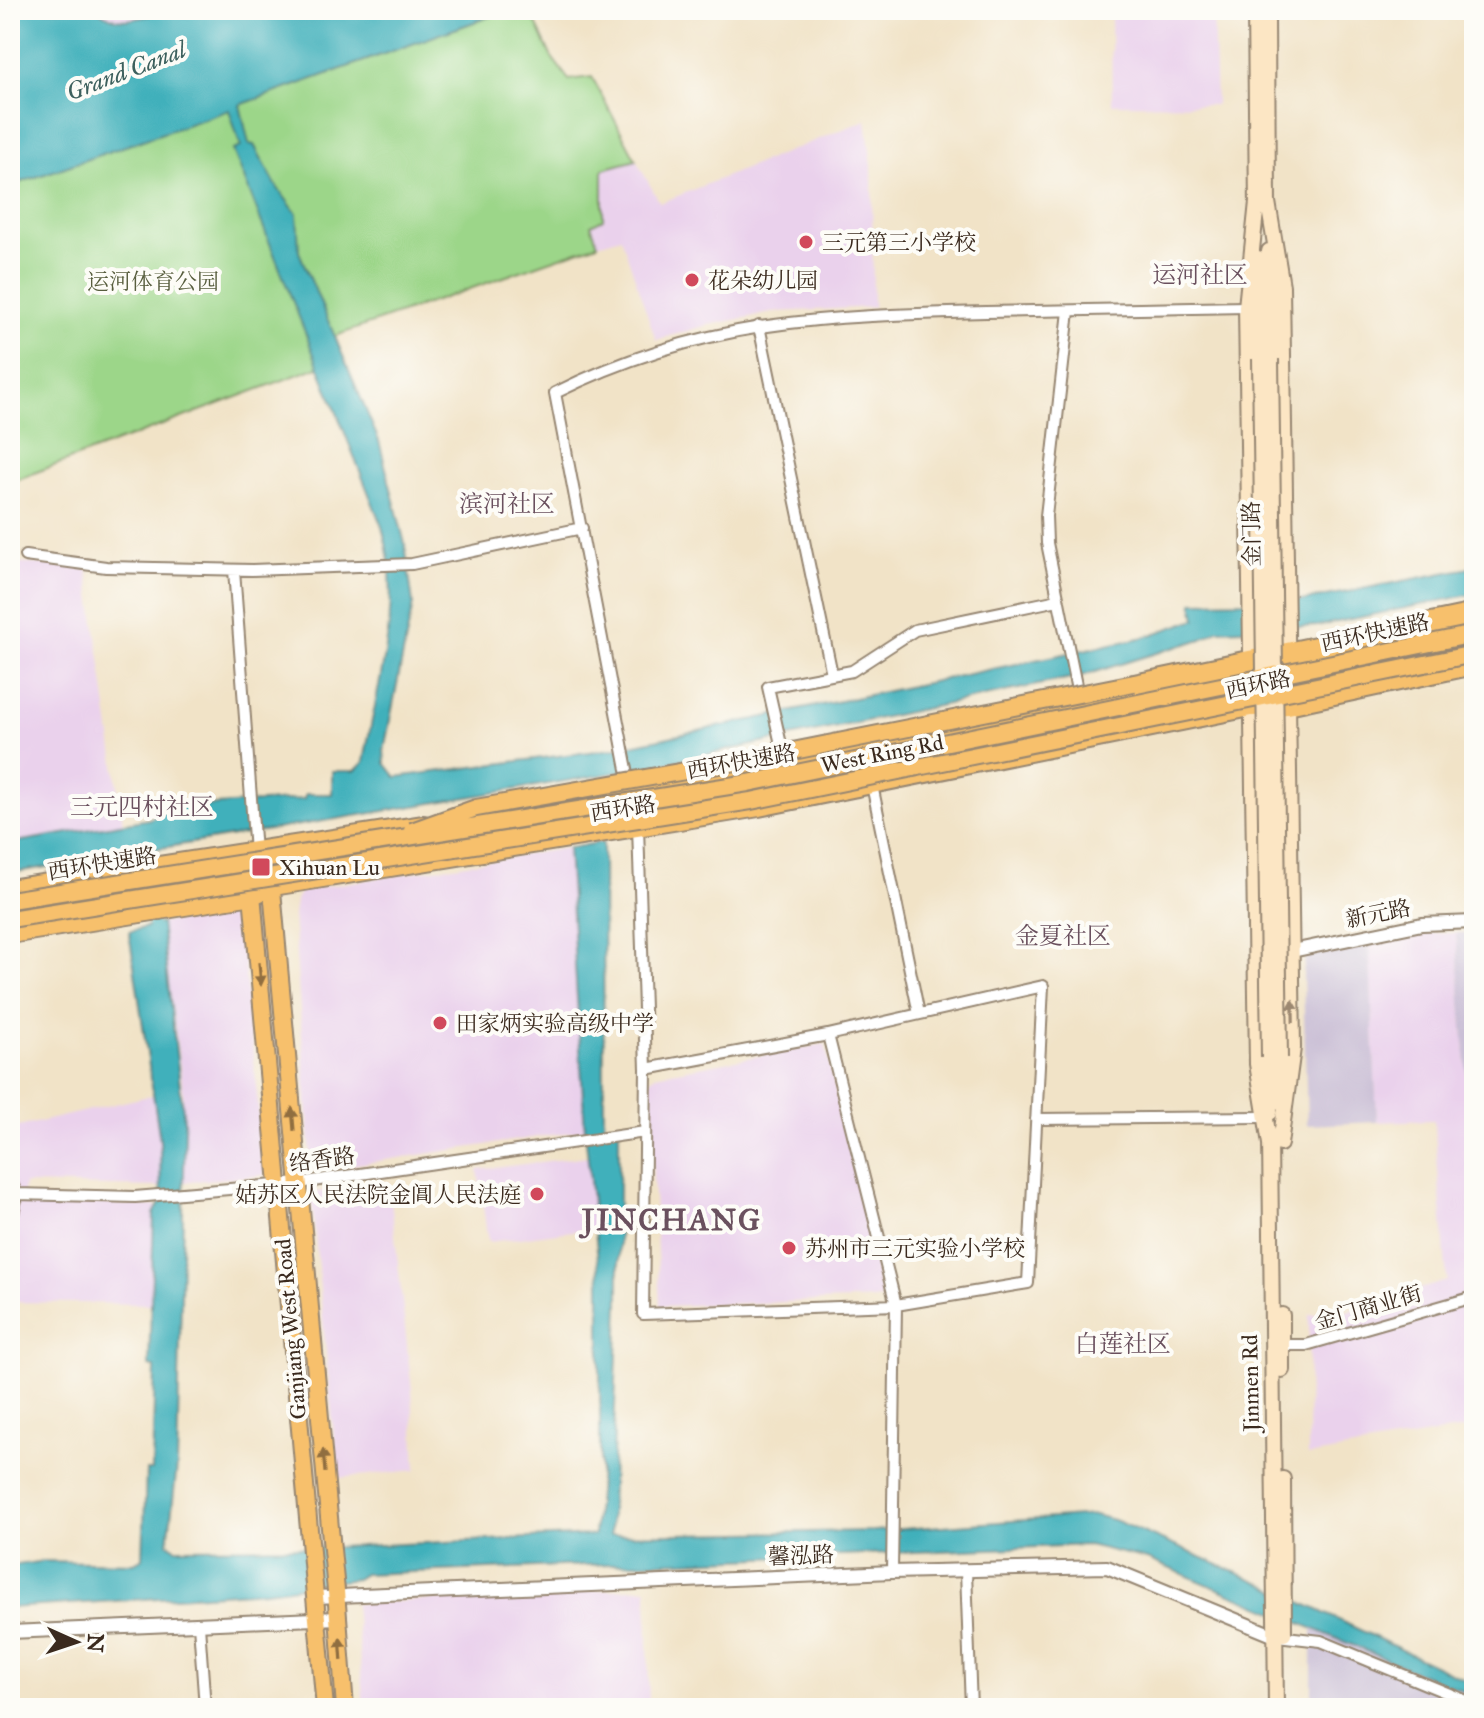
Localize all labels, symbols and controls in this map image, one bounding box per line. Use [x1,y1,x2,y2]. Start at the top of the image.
water label: Grand Canal [62,34,192,107]
place label: 三元第三小学校 [822,229,976,256]
marker: 三元第三小学校 [797,233,815,251]
district label: 运河社区 [1152,260,1248,290]
place label: 花朵幼儿园 [708,267,818,294]
park label: 运河体育公园 [87,268,219,295]
marker: 花朵幼儿园 [683,271,701,289]
district label: 滨河社区 [459,489,555,519]
street label: 金门路 [1237,501,1266,567]
street label: 西环快速路 [1318,608,1432,657]
street label: 西环路 [1223,664,1293,705]
street label: West Ring Rd [818,728,946,779]
street label: 西环快速路 [685,739,798,784]
street label: 西环路 [588,790,658,827]
district label: 三元四村社区 [70,792,214,822]
street label: 西环快速路 [46,842,159,885]
place label: Xihuan Lu [279,854,380,881]
marker: Xihuan Lu [250,856,272,878]
street label: 新元路 [1343,894,1413,933]
district label: 金夏社区 [1015,921,1111,951]
one-way arrow [253,962,266,987]
one-way arrow [1286,998,1299,1023]
place label: 田家炳实验高级中学 [456,1010,654,1037]
marker: 田家炳实验高级中学 [431,1014,449,1032]
one-way arrow [286,1106,299,1131]
street label: 络香路 [288,1142,357,1177]
place label: 姑苏区人民法院金阊人民法庭 [235,1181,521,1208]
marker: 姑苏区人民法院金阊人民法庭 [528,1185,546,1203]
district label: JINCHANG [578,1202,762,1239]
place label: 苏州市三元实验小学校 [805,1235,1025,1262]
street label: Ganjiang West Road [269,1237,312,1421]
marker: 苏州市三元实验小学校 [780,1239,798,1257]
street label: 金门商业街 [1312,1279,1425,1336]
district label: 白莲社区 [1075,1329,1171,1359]
street label: Jinmen Rd [1236,1334,1265,1434]
one-way arrow [317,1448,330,1473]
street label: 馨泓路 [768,1541,834,1570]
north arrow [36,1602,116,1682]
text: N [81,1633,109,1653]
one-way arrow [334,1637,347,1662]

